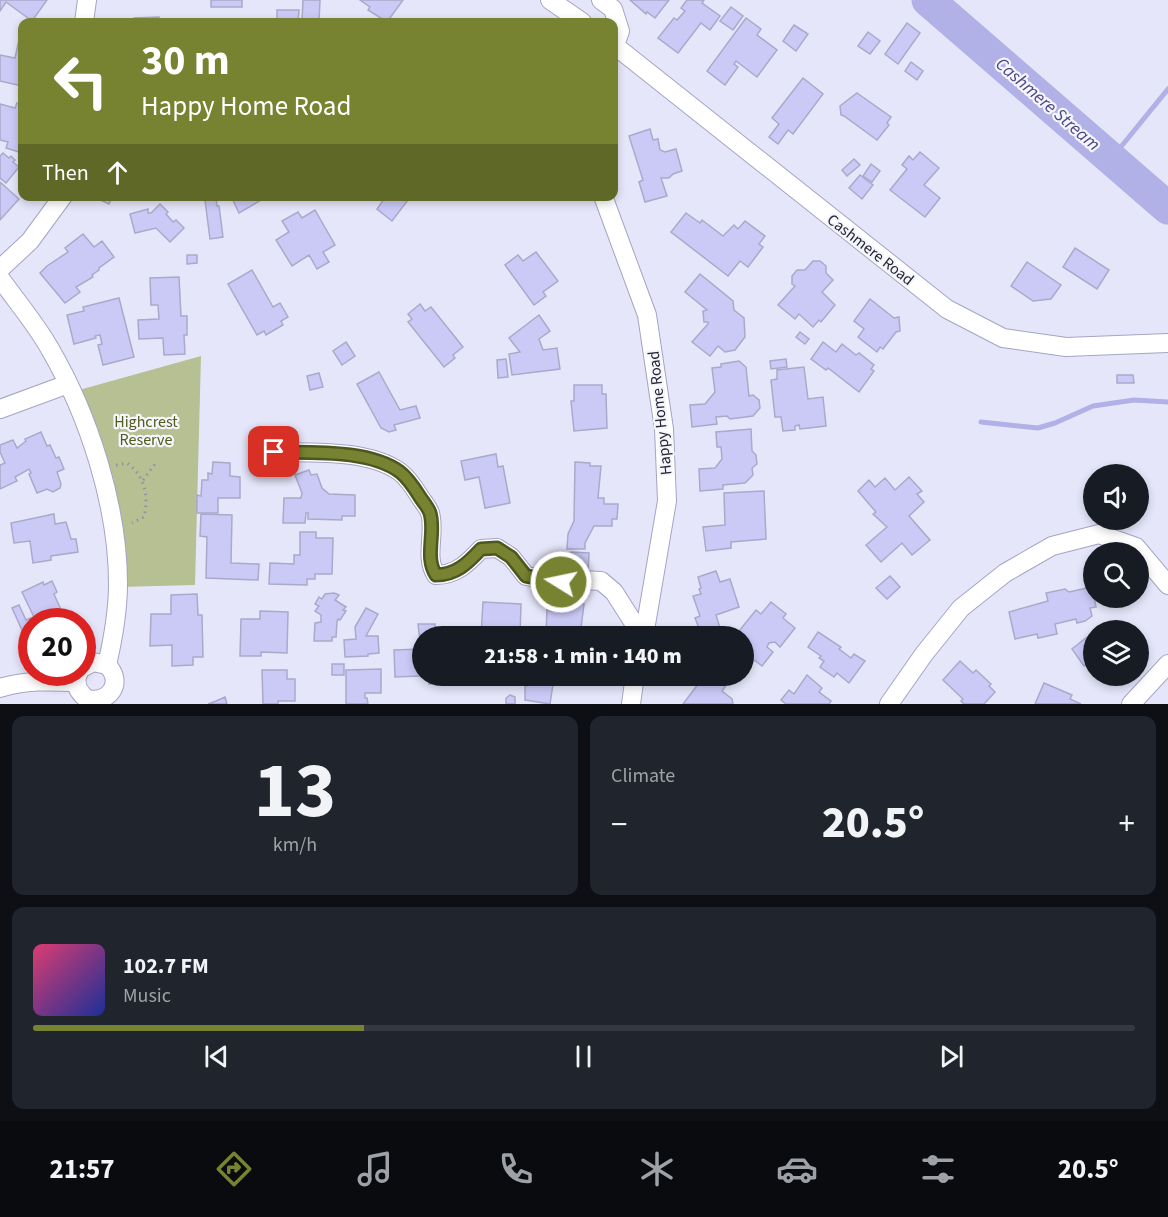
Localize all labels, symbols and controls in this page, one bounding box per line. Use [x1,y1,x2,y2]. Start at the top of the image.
text: 30 m [141,31,230,91]
icon: left [42,42,120,120]
water label: Cashmere Stream [990,52,1105,157]
text: Happy Home Road [141,87,351,126]
icon: ahead [101,156,134,189]
text: Then [42,157,89,189]
street label: Cashmere Road [822,209,918,291]
street label: Happy Home Road [643,350,677,476]
park label: Highcrest Reserve [114,411,178,451]
pin [248,426,299,477]
icon: arrive [257,435,290,468]
map controls [1083,464,1149,686]
button: sound [1083,464,1149,530]
button: search [1083,542,1149,608]
position arrow [529,550,593,614]
speed limit sign: 20 [18,608,96,686]
button: layers [1083,620,1149,686]
text: 21:58 · 1 min · 140 m [484,640,682,672]
text: 13 [254,736,336,847]
text: Climate [611,762,675,790]
text: 20.5° [822,791,924,855]
text: − [611,801,627,848]
text: + [1119,801,1135,848]
text: km/h [273,831,317,859]
text: 102.7 FM [123,950,209,982]
text: Music [123,982,171,1010]
icon: previous [200,1040,233,1073]
icon: pause [567,1040,600,1073]
icon: next [935,1040,968,1073]
icon: directions [213,1148,255,1190]
icon: music [354,1148,396,1190]
icon: phone [495,1148,537,1190]
icon: climate [636,1148,678,1190]
icon: car [776,1148,818,1190]
icon: filters [917,1148,959,1190]
text: 21:57 [49,1150,115,1189]
text: 20.5° [1058,1150,1119,1189]

